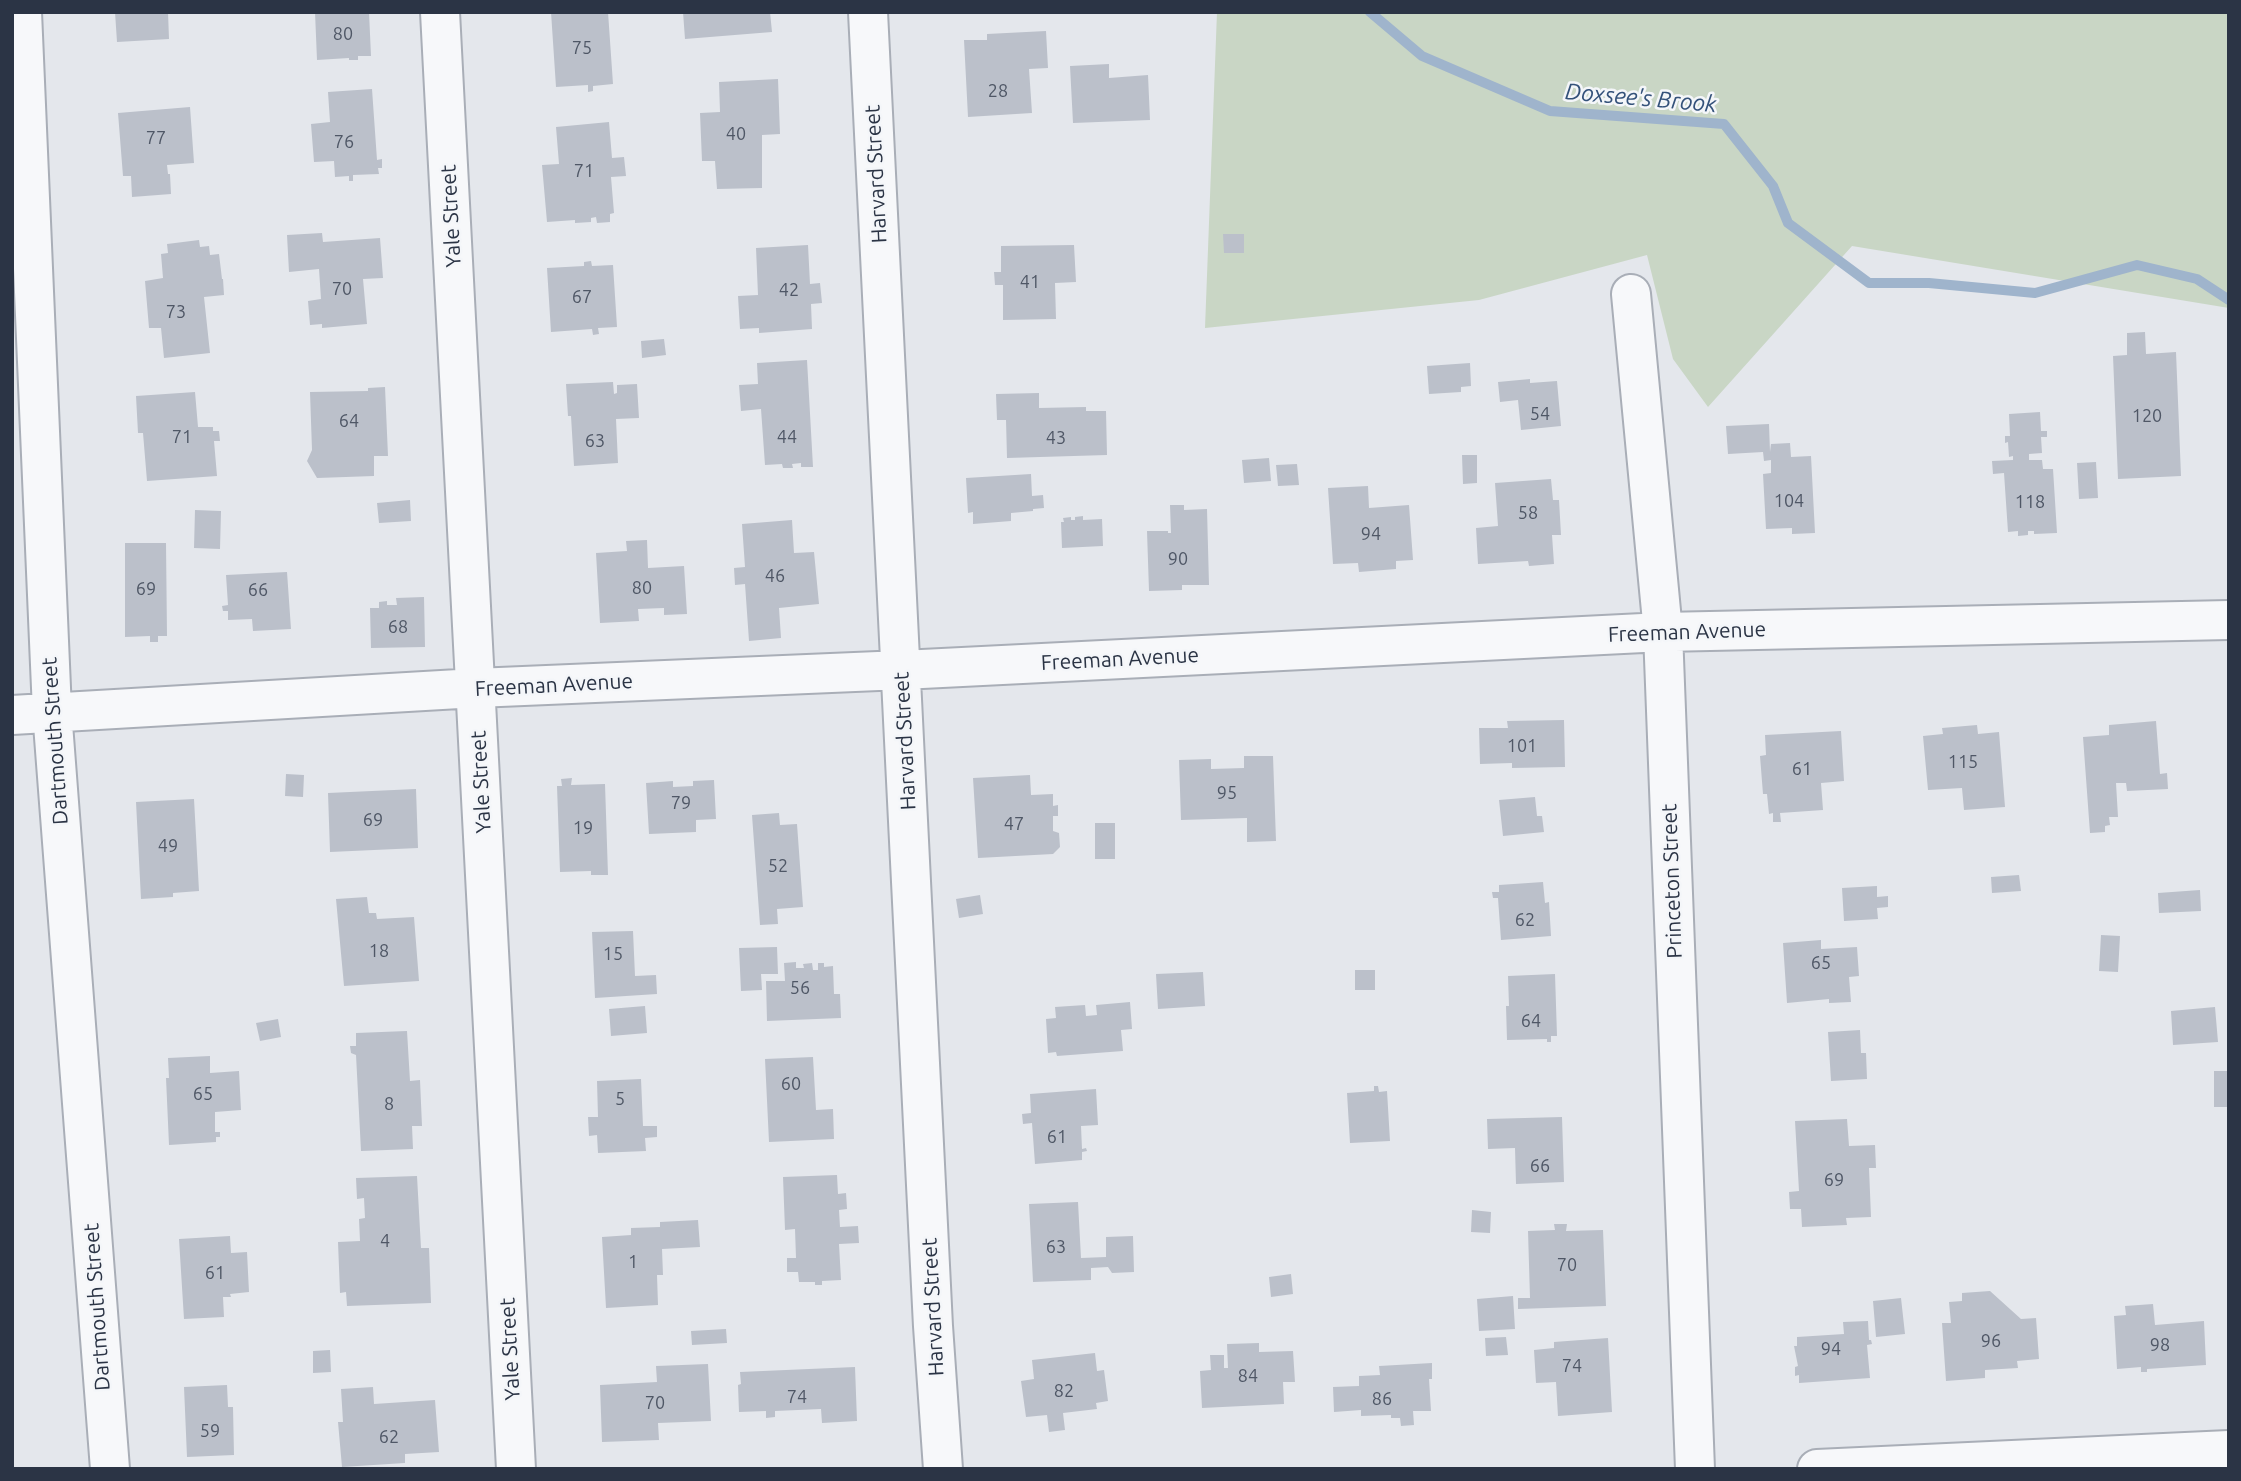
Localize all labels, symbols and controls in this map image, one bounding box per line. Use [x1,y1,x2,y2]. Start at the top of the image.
house number: 80 [333,23,353,45]
house number: 75 [572,37,592,59]
water label: Doxsee's Brook [1564,78,1718,118]
house number: 28 [988,80,1008,102]
street label: Harvard Street [860,104,892,244]
house number: 40 [726,123,746,145]
house number: 77 [146,127,166,149]
house number: 76 [334,131,354,153]
house number: 71 [574,160,594,182]
street label: Yale Street [436,164,466,268]
house number: 41 [1020,271,1040,293]
house number: 70 [332,278,352,300]
house number: 42 [779,279,799,301]
house number: 67 [572,286,592,308]
house number: 73 [166,301,186,323]
house number: 54 [1530,403,1550,425]
house number: 120 [2132,405,2162,427]
house number: 64 [339,410,359,432]
house number: 71 [172,426,192,448]
house number: 44 [777,426,797,448]
house number: 43 [1046,427,1066,449]
house number: 63 [585,430,605,452]
house number: 104 [1774,490,1804,512]
house number: 118 [2015,491,2045,513]
house number: 58 [1518,502,1538,524]
house number: 94 [1361,523,1381,545]
house number: 90 [1168,548,1188,570]
house number: 46 [765,565,785,587]
house number: 80 [632,577,652,599]
house number: 69 [136,578,156,600]
house number: 66 [248,579,268,601]
house number: 68 [388,616,408,638]
street label: Freeman Avenue [1607,617,1767,647]
street label: Freeman Avenue [1040,642,1200,676]
street label: Dartmouth Street [37,656,73,826]
street label: Freeman Avenue [474,668,634,702]
street label: Harvard Street [889,671,921,811]
street label: Yale Street [466,730,496,834]
house number: 101 [1507,735,1537,757]
house number: 115 [1948,751,1978,773]
house number: 61 [1792,758,1812,780]
house number: 95 [1217,782,1237,804]
house number: 79 [671,792,691,814]
street label: Princeton Street [1657,803,1687,959]
house number: 69 [363,809,383,831]
house number: 47 [1004,813,1024,835]
house number: 19 [573,817,593,839]
house number: 49 [158,835,178,857]
house number: 52 [768,855,788,877]
house number: 62 [1515,909,1535,931]
house number: 18 [369,940,389,962]
house number: 15 [603,943,623,965]
house number: 65 [1811,952,1831,974]
house number: 56 [790,977,810,999]
house number: 64 [1521,1010,1541,1032]
house number: 60 [781,1073,801,1095]
house number: 65 [193,1083,213,1105]
house number: 5 [615,1088,625,1110]
house number: 8 [384,1093,394,1115]
house number: 61 [1047,1126,1067,1148]
house number: 66 [1530,1155,1550,1177]
house number: 69 [1824,1169,1844,1191]
street label: Dartmouth Street [79,1222,115,1392]
house number: 4 [380,1230,390,1252]
house number: 63 [1046,1236,1066,1258]
street label: Harvard Street [917,1237,949,1377]
house number: 1 [628,1251,638,1273]
house number: 70 [1557,1254,1577,1276]
house number: 61 [205,1262,225,1284]
street label: Yale Street [495,1297,525,1401]
house number: 96 [1981,1330,2001,1352]
house number: 98 [2150,1334,2170,1356]
house number: 94 [1821,1338,1841,1360]
house number: 74 [1562,1355,1582,1377]
house number: 84 [1238,1365,1258,1387]
house number: 82 [1054,1380,1074,1402]
house number: 74 [787,1386,807,1408]
house number: 86 [1372,1388,1392,1410]
house number: 70 [645,1392,665,1414]
house number: 59 [200,1420,220,1442]
house number: 62 [379,1426,399,1448]

